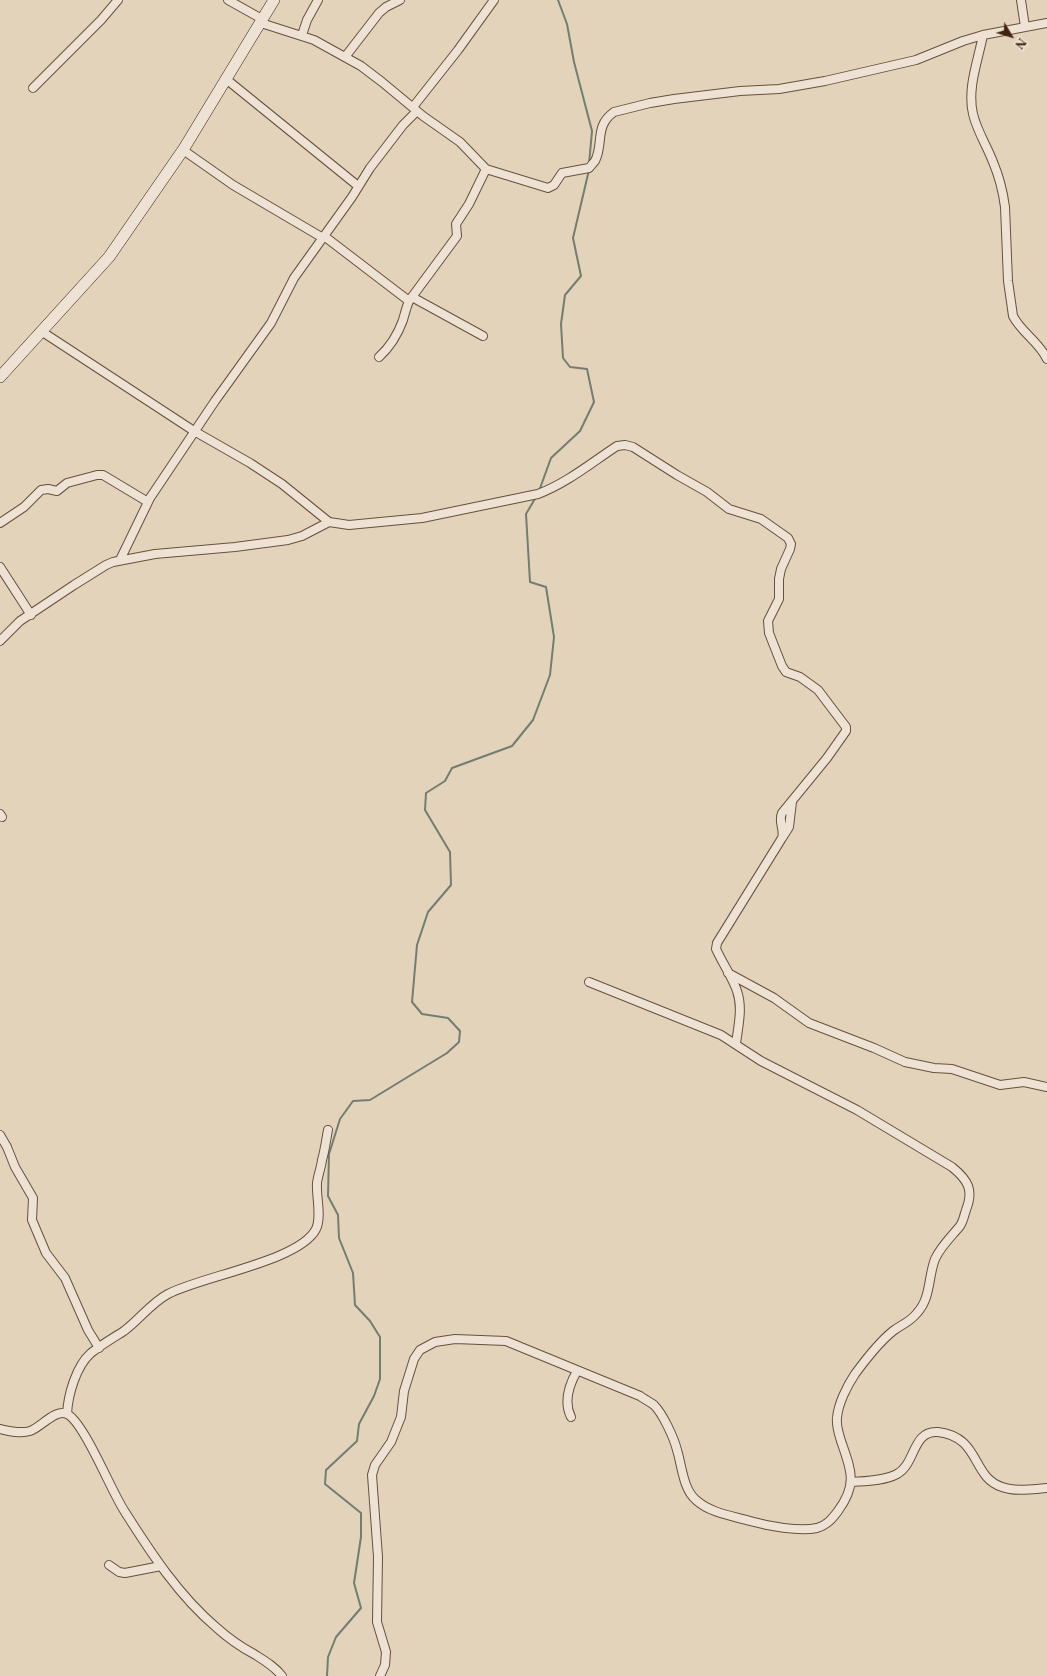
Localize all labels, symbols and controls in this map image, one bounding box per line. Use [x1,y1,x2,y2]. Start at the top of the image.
north arrow [991,16,1031,56]
text: N [1012,35,1029,51]

